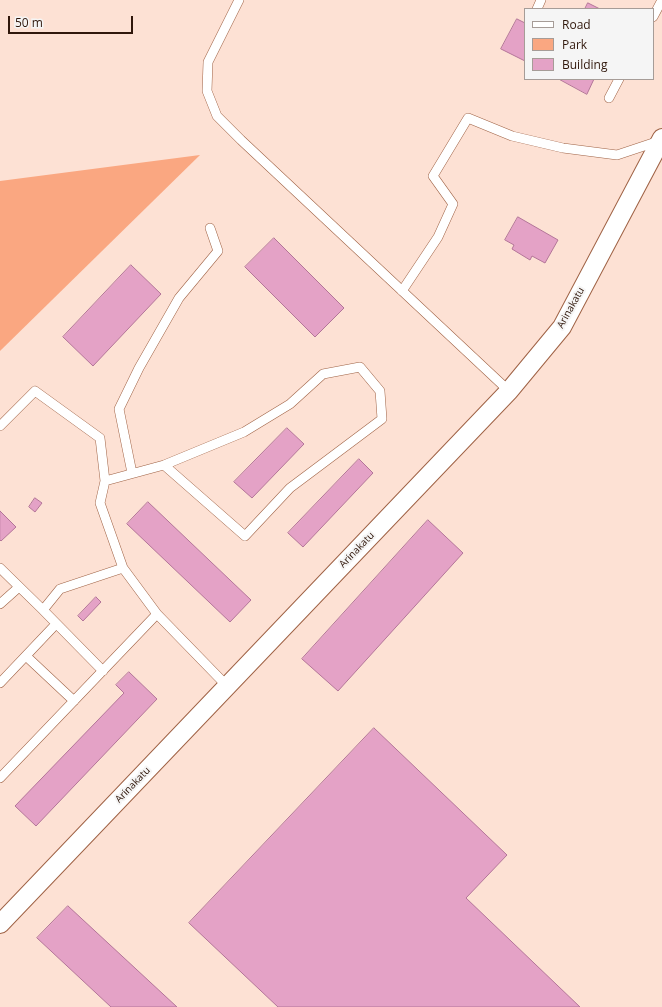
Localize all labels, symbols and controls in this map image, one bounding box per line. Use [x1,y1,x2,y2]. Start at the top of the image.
scale bar [10,8,135,34]
legend [524,8,654,80]
text: 50 m [15,14,43,31]
text: Road [562,16,591,33]
text: Park [562,36,587,53]
text: Building [562,56,607,73]
street label: Arinakatu [555,285,587,331]
street label: Arinakatu [337,530,377,570]
street label: Arinakatu [113,765,153,805]

